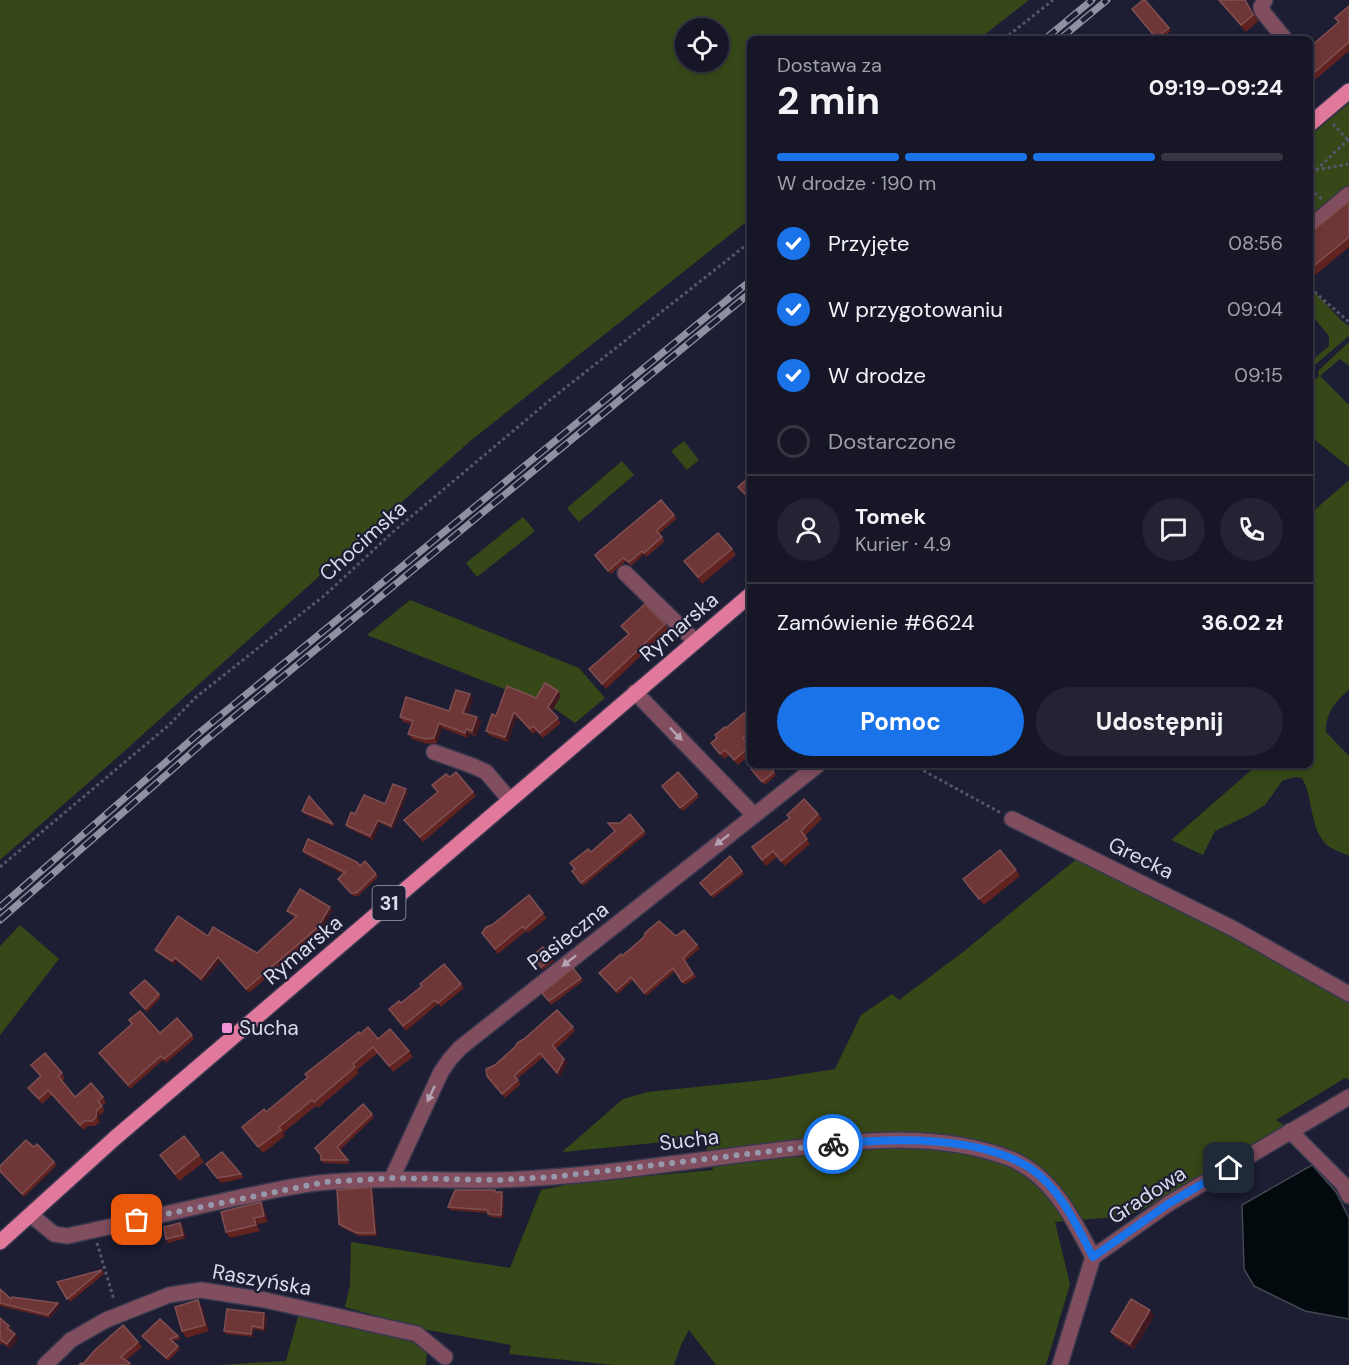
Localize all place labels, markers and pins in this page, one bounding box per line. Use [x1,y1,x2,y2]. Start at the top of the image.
place label: Sucha [239,1014,299,1042]
marker: Sucha [220,1021,234,1035]
pin [1203,1142,1254,1193]
pin [111,1194,162,1245]

